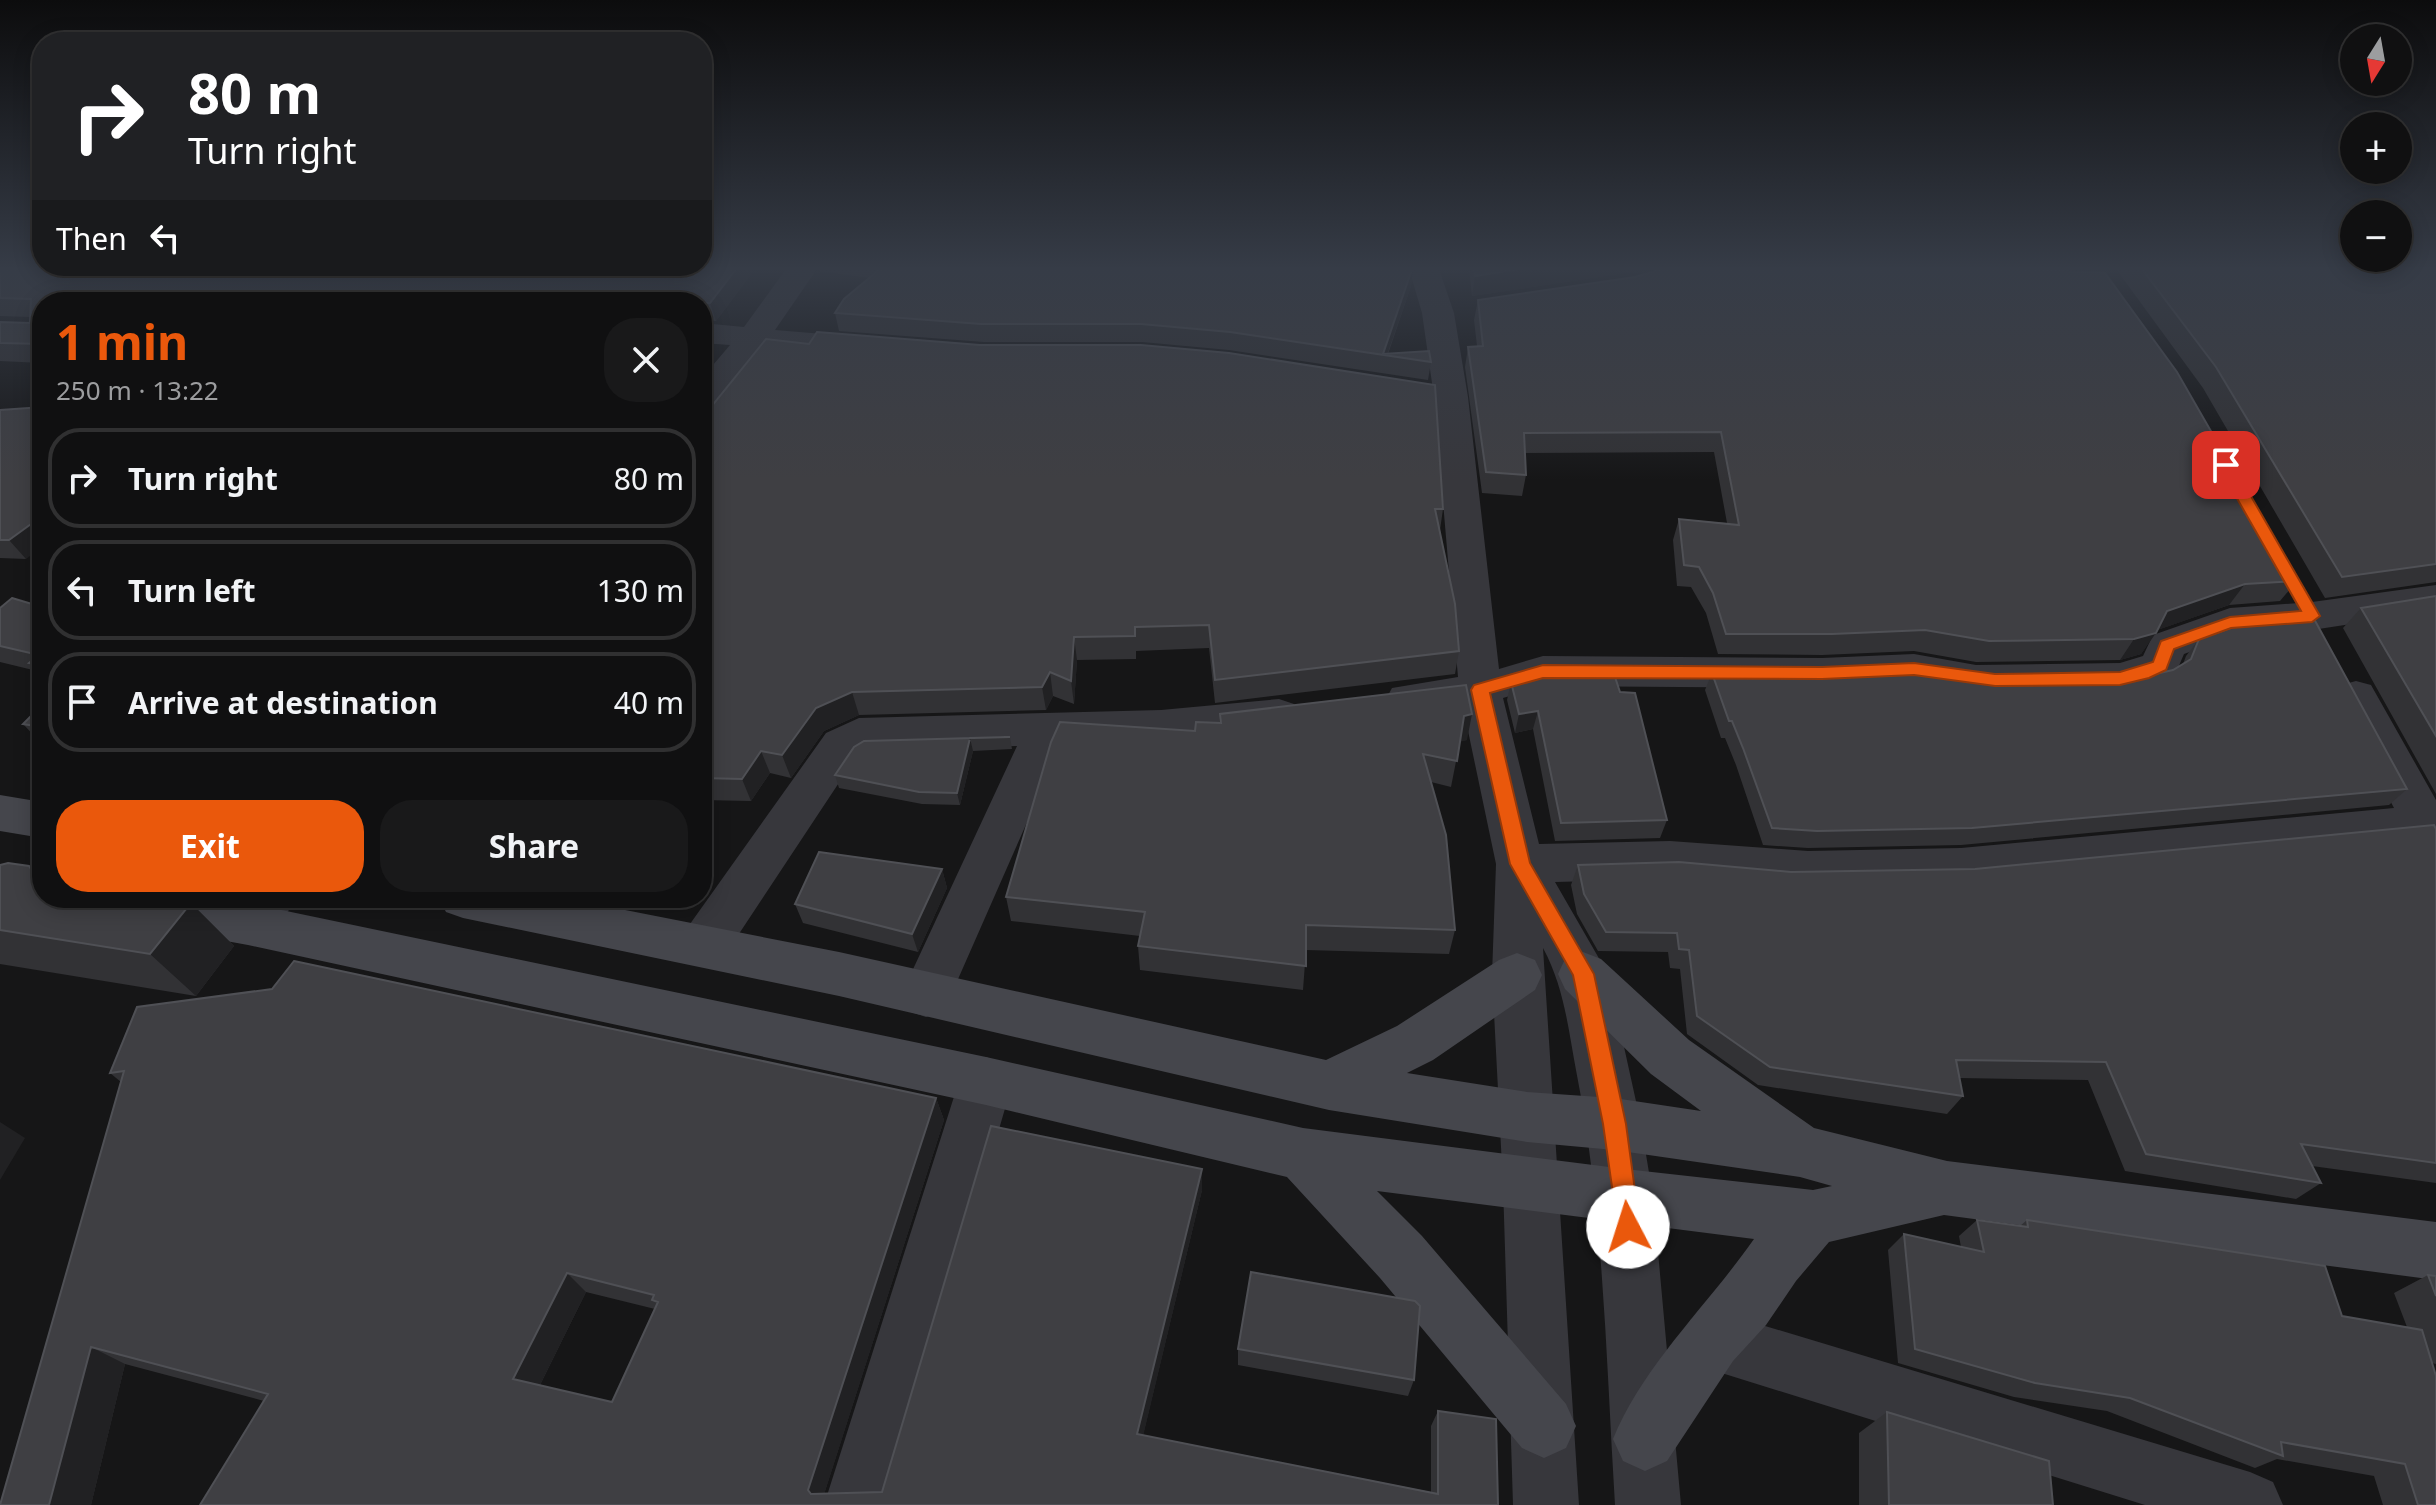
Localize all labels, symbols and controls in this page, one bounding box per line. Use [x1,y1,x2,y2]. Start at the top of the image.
north arrow [2340,24,2412,96]
map controls [2340,24,2412,272]
text: 80 m [188,54,321,130]
icon: right [56,64,160,168]
button: + [2340,112,2412,184]
text: Turn right [188,126,356,175]
button: − [2340,200,2412,272]
icon: left [143,216,187,260]
text: Then [56,218,127,259]
text: 1 min [56,309,188,374]
button: close [604,318,688,402]
text: 250 m · 13:22 [56,372,219,408]
pin [2192,431,2260,499]
icon: arrive [2204,443,2248,487]
icon: right [60,456,104,500]
text: Turn right [128,458,278,499]
text: 80 m [614,458,684,499]
icon: left [60,568,104,612]
text: Turn left [128,570,256,611]
text: 130 m [597,570,684,611]
icon: arrive [60,680,104,724]
text: Arrive at destination [128,682,438,723]
text: 40 m [614,682,684,723]
button: Exit [56,800,364,892]
button: Share [380,800,688,892]
position arrow [1586,1185,1670,1269]

